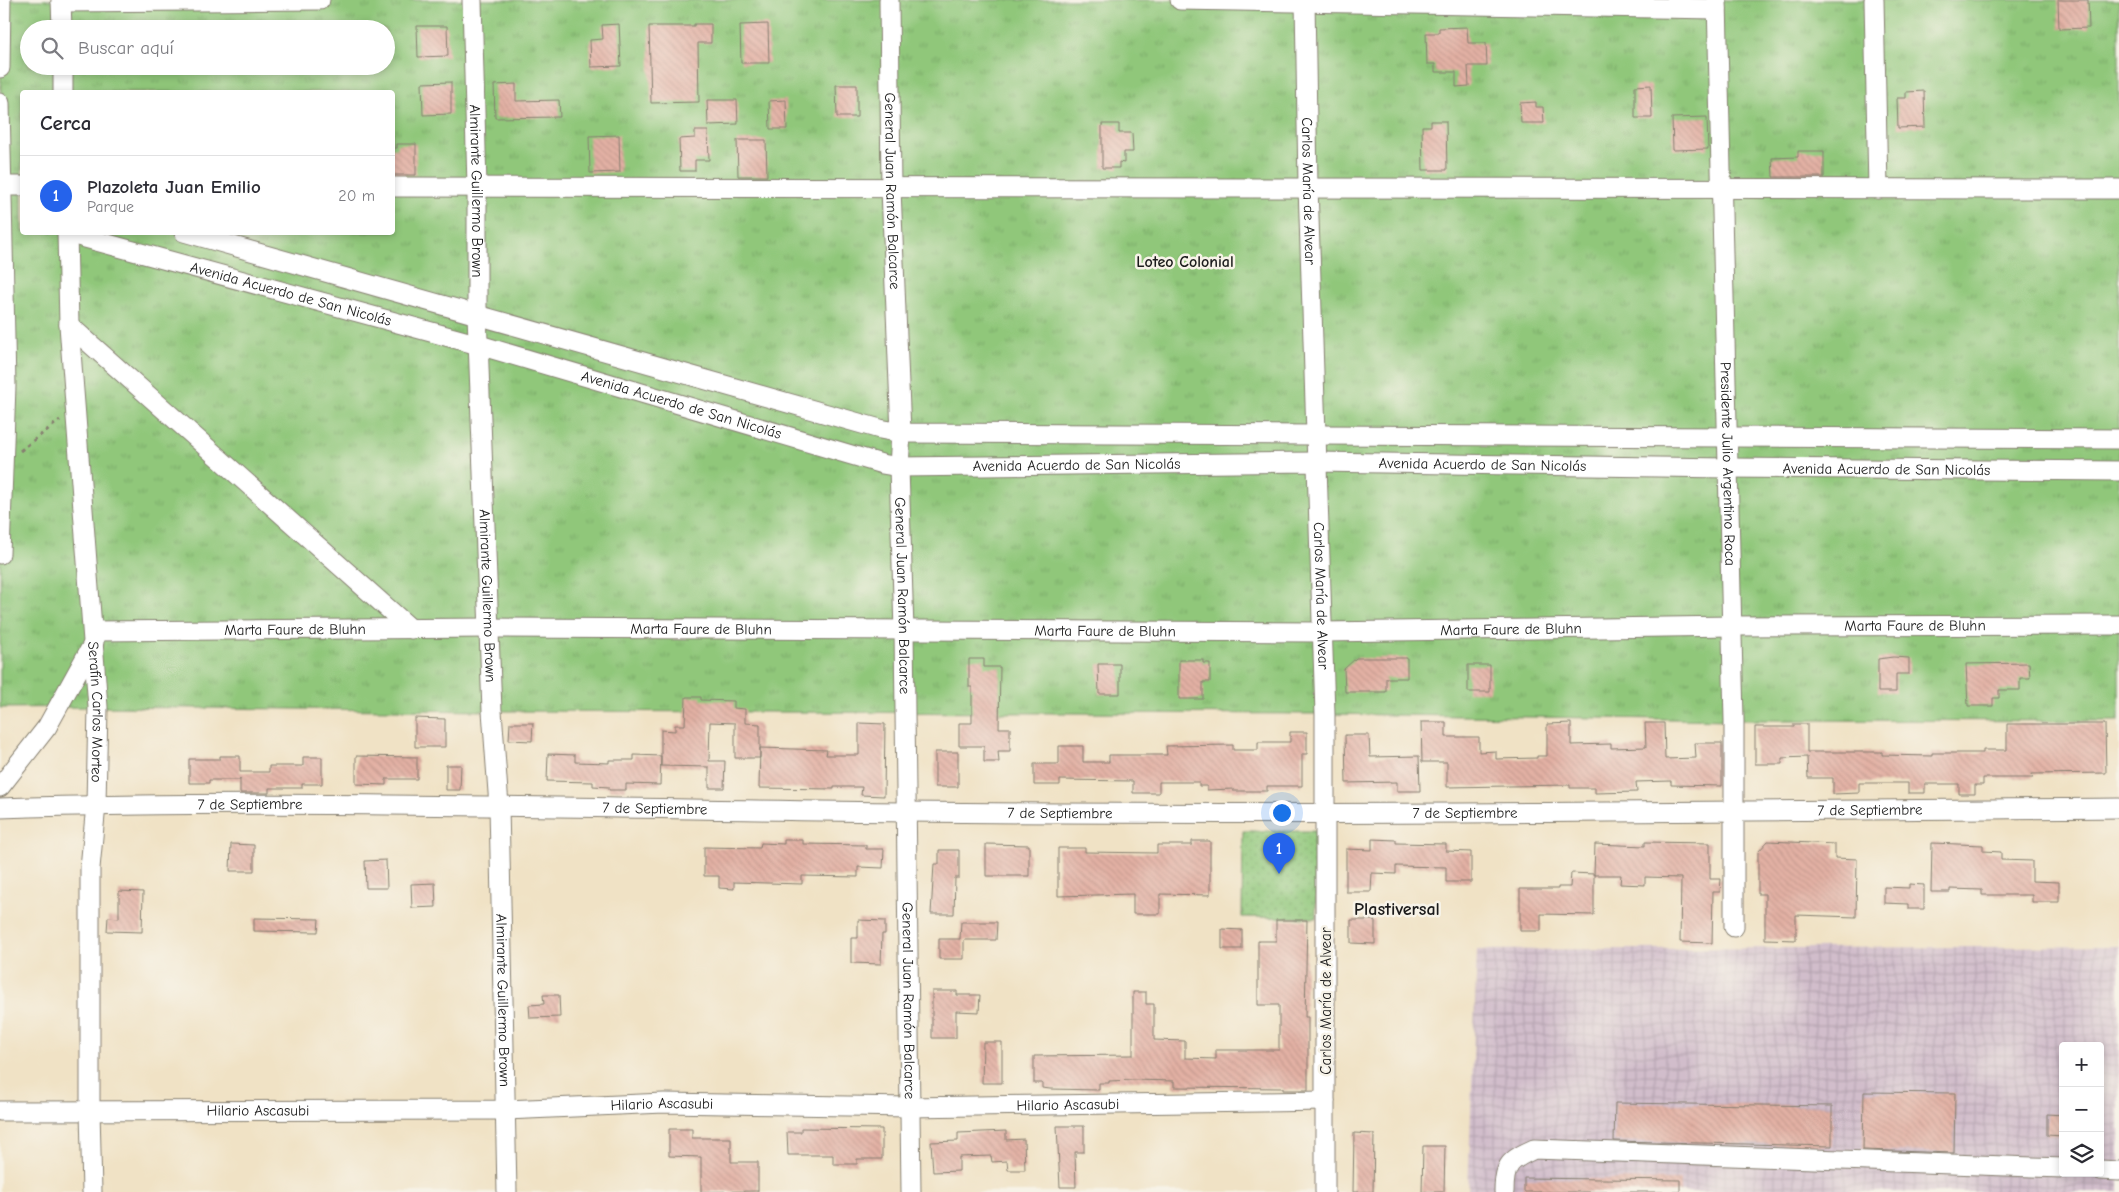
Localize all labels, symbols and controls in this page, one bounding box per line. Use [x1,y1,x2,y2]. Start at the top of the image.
search box [20,20,395,75]
icon: search [38,34,66,62]
text: Buscar aquí [78,37,174,59]
street label: General Juan Ramón Balcarce [881,92,904,290]
street label: Almirante Guillermo Brown [466,104,486,278]
text: Cerca [40,111,91,135]
street label: Carlos María de Alvear [1298,117,1320,265]
text: Plazoleta Juan Emilio [87,176,261,198]
text: 1 [53,187,59,205]
text: 20 m [338,187,375,205]
text: Parque [87,198,134,216]
district label: Loteo Colonial [1136,253,1234,271]
street label: Avenida Acuerdo de San Nicolás [188,258,393,330]
street label: Presidente Julio Argentino Roca [1717,362,1739,566]
street label: Avenida Acuerdo de San Nicolás [579,367,784,443]
street label: Avenida Acuerdo de San Nicolás [1379,454,1587,475]
street label: Avenida Acuerdo de San Nicolás [973,455,1181,475]
street label: Avenida Acuerdo de San Nicolás [1783,459,1990,479]
street label: General Juan Ramón Balcarce [891,497,914,695]
street label: Almirante Guillermo Brown [475,509,500,683]
street label: Carlos María de Alvear [1310,522,1333,670]
street label: Marta Faure de Bluhn [1844,616,1986,635]
street label: Marta Faure de Bluhn [1440,619,1582,639]
street label: Marta Faure de Bluhn [224,620,366,639]
street label: Marta Faure de Bluhn [630,620,772,638]
street label: Marta Faure de Bluhn [1034,622,1176,640]
street label: Serafín Carlos Morteo [84,641,107,783]
street label: 7 de Septiembre [197,795,303,814]
street label: 7 de Septiembre [602,799,708,818]
your location [1269,800,1295,826]
street label: 7 de Septiembre [1817,801,1923,819]
street label: 7 de Septiembre [1007,804,1113,822]
street label: 7 de Septiembre [1412,804,1518,822]
pin: 1 [1263,833,1295,874]
district label: Plastiversal [1354,899,1440,920]
street label: General Juan Ramón Balcarce [898,902,919,1100]
street label: Almirante Guillermo Brown [492,914,514,1087]
street label: Carlos María de Alvear [1317,927,1335,1075]
map controls [2059,1042,2104,1177]
button: + [2059,1042,2104,1087]
button: − [2059,1087,2104,1132]
street label: Hilario Ascasubi [610,1094,713,1114]
street label: Hilario Ascasubi [1016,1095,1119,1114]
street label: Hilario Ascasubi [207,1101,309,1120]
button: layers [2059,1132,2104,1177]

